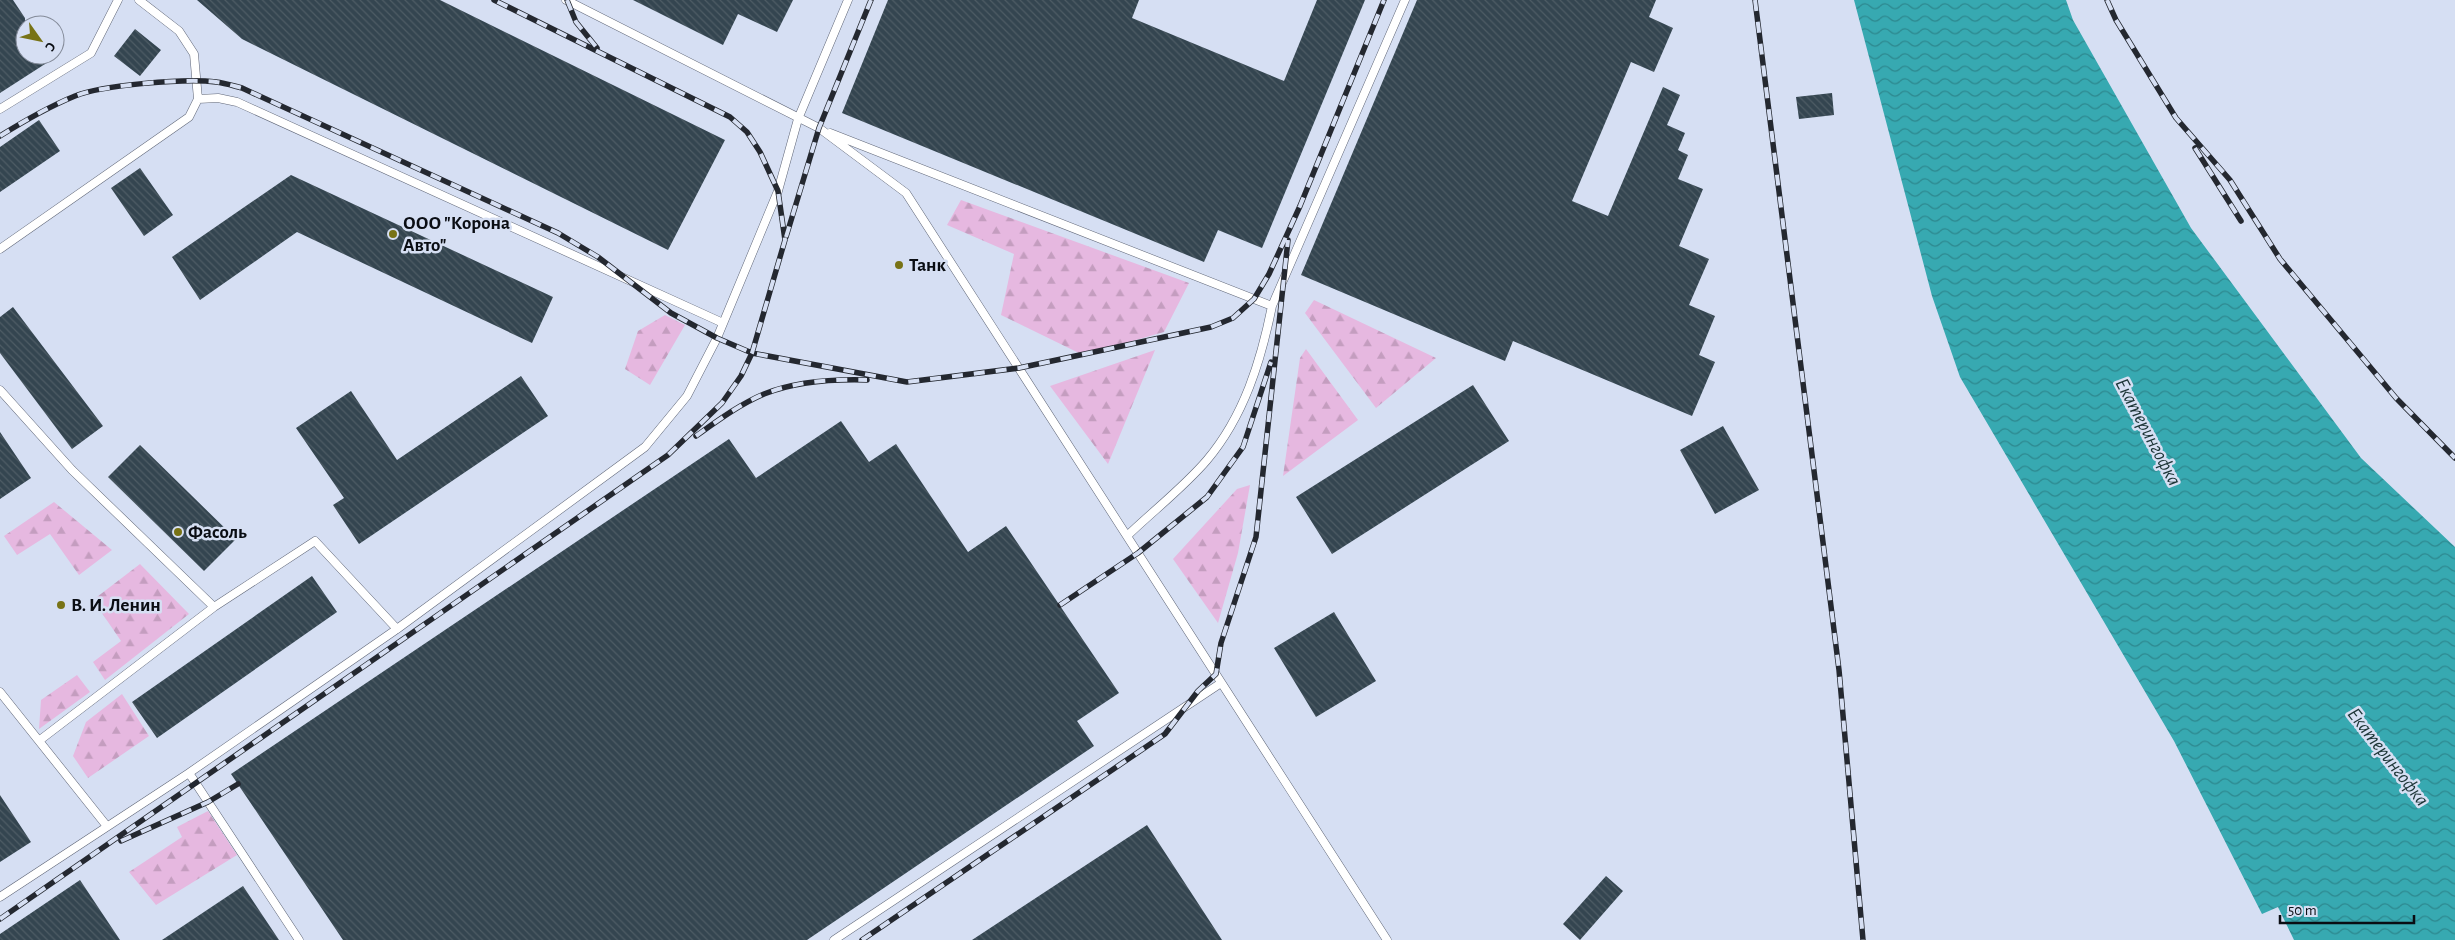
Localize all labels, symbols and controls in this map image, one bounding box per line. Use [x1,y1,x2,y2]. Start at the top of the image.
north arrow [15,15,65,65]
text: С [42,39,58,54]
place label: ООО "Корона Авто" [403,214,510,255]
marker: ООО "Корона Авто" [387,228,399,240]
place label: Танк [909,256,946,275]
marker: Танк [893,259,905,271]
water label: Екатерингофка [2111,375,2185,489]
place label: Фасоль [188,523,247,542]
marker: Фасоль [172,526,184,538]
place label: В. И. Ленин [71,596,161,615]
marker: В. И. Ленин [55,599,67,611]
water label: Екатерингофка [2344,704,2432,810]
scale bar [2280,892,2414,924]
text: 50 m [2288,903,2317,918]

